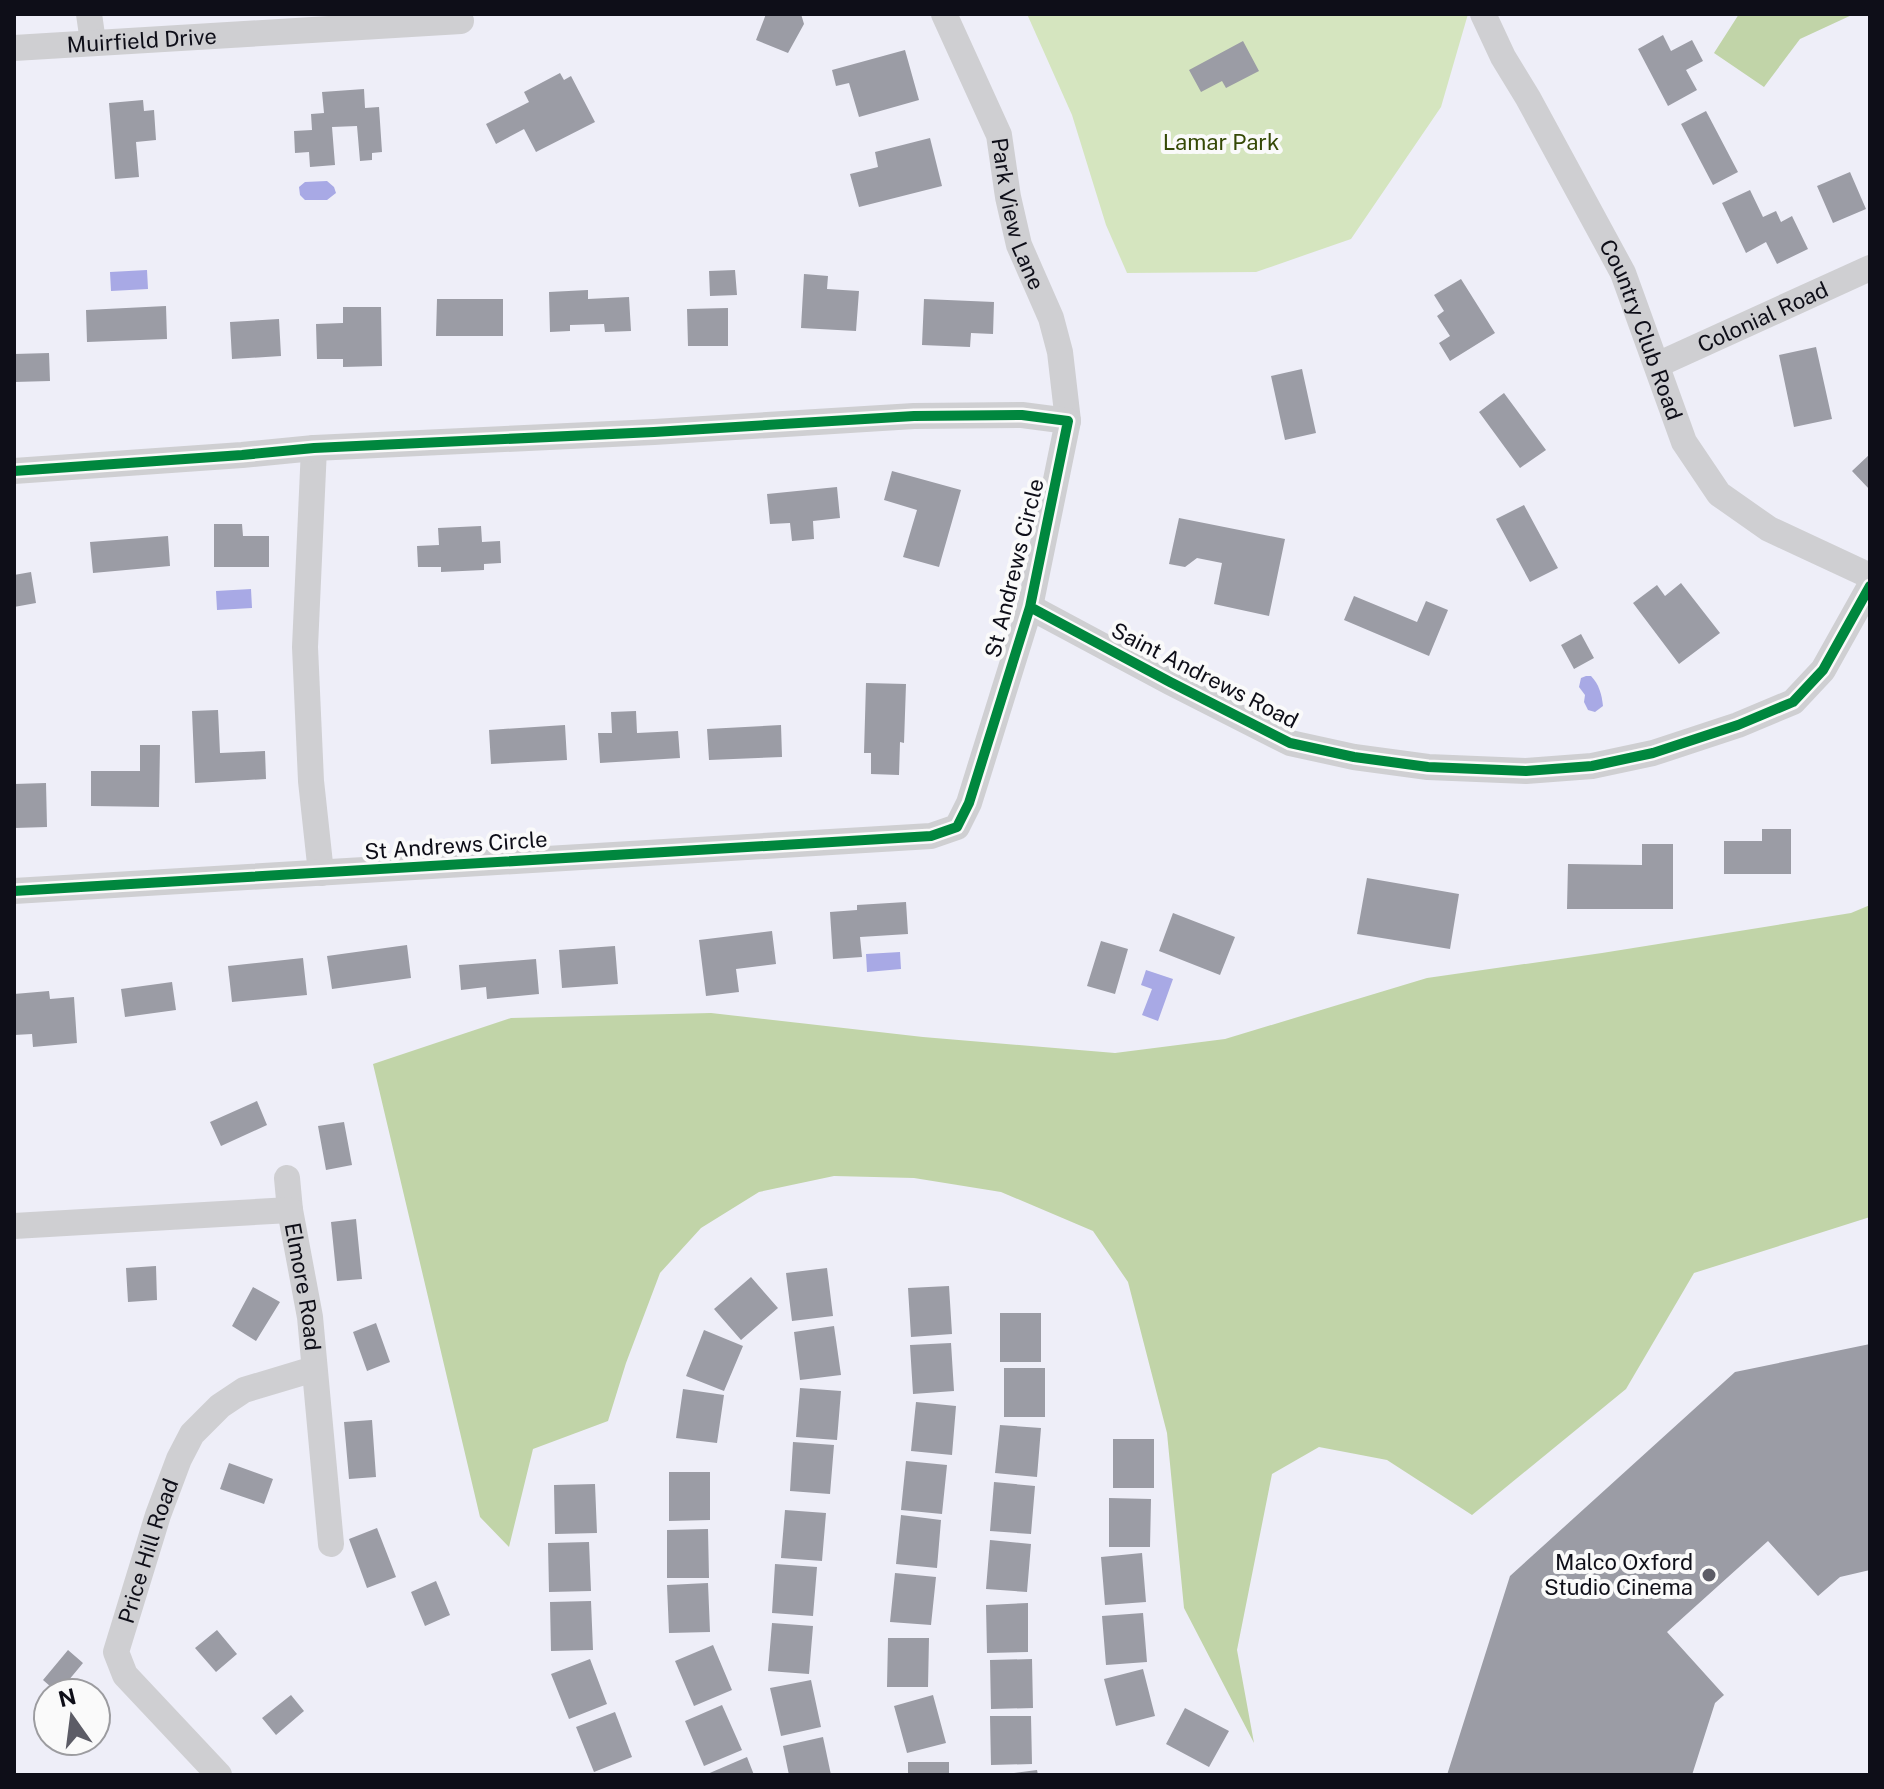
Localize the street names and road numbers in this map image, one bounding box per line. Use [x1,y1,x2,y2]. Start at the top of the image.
street label: Muirfield Drive [66,23,218,58]
street label: Park View Lane [987,136,1050,294]
street label: Country Club Road [1594,235,1688,424]
street label: Colonial Road [1693,276,1832,358]
street label: St Andrews Circle [979,476,1049,660]
street label: Saint Andrews Road [1107,617,1303,733]
street label: St Andrews Circle [364,826,548,864]
street label: Elmore Road [280,1220,326,1352]
street label: Price Hill Road [113,1475,184,1626]

